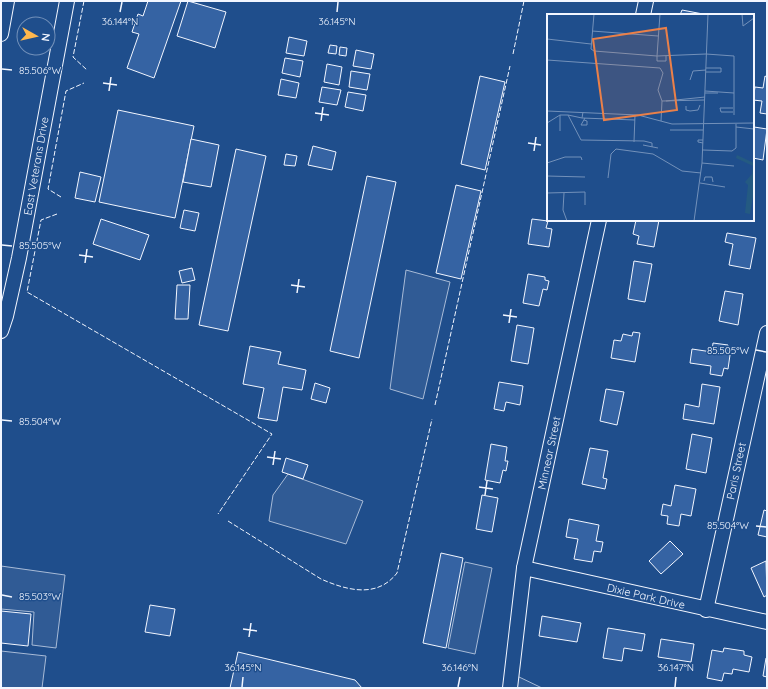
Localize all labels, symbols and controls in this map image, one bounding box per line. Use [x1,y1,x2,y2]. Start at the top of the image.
inset map [547,14,754,221]
text: 36.144°N [102,15,138,28]
text: 36.145°N [319,15,355,28]
north arrow [16,16,56,56]
text: N [38,32,53,42]
text: 85.506°W [19,64,61,77]
street label: East Veterans Drive [20,116,52,216]
text: 85.505°W [19,239,61,252]
text: 85.505°W [707,344,749,357]
text: 85.504°W [19,415,61,428]
street label: Minnear Street [534,415,564,491]
street label: Paris Street [723,441,749,501]
text: 85.504°W [707,519,749,532]
street label: Dixie Park Drive [605,580,687,612]
text: 85.503°W [19,590,61,603]
text: 36.145°N [225,661,261,674]
text: 36.146°N [442,661,478,674]
text: 36.147°N [658,661,694,674]

